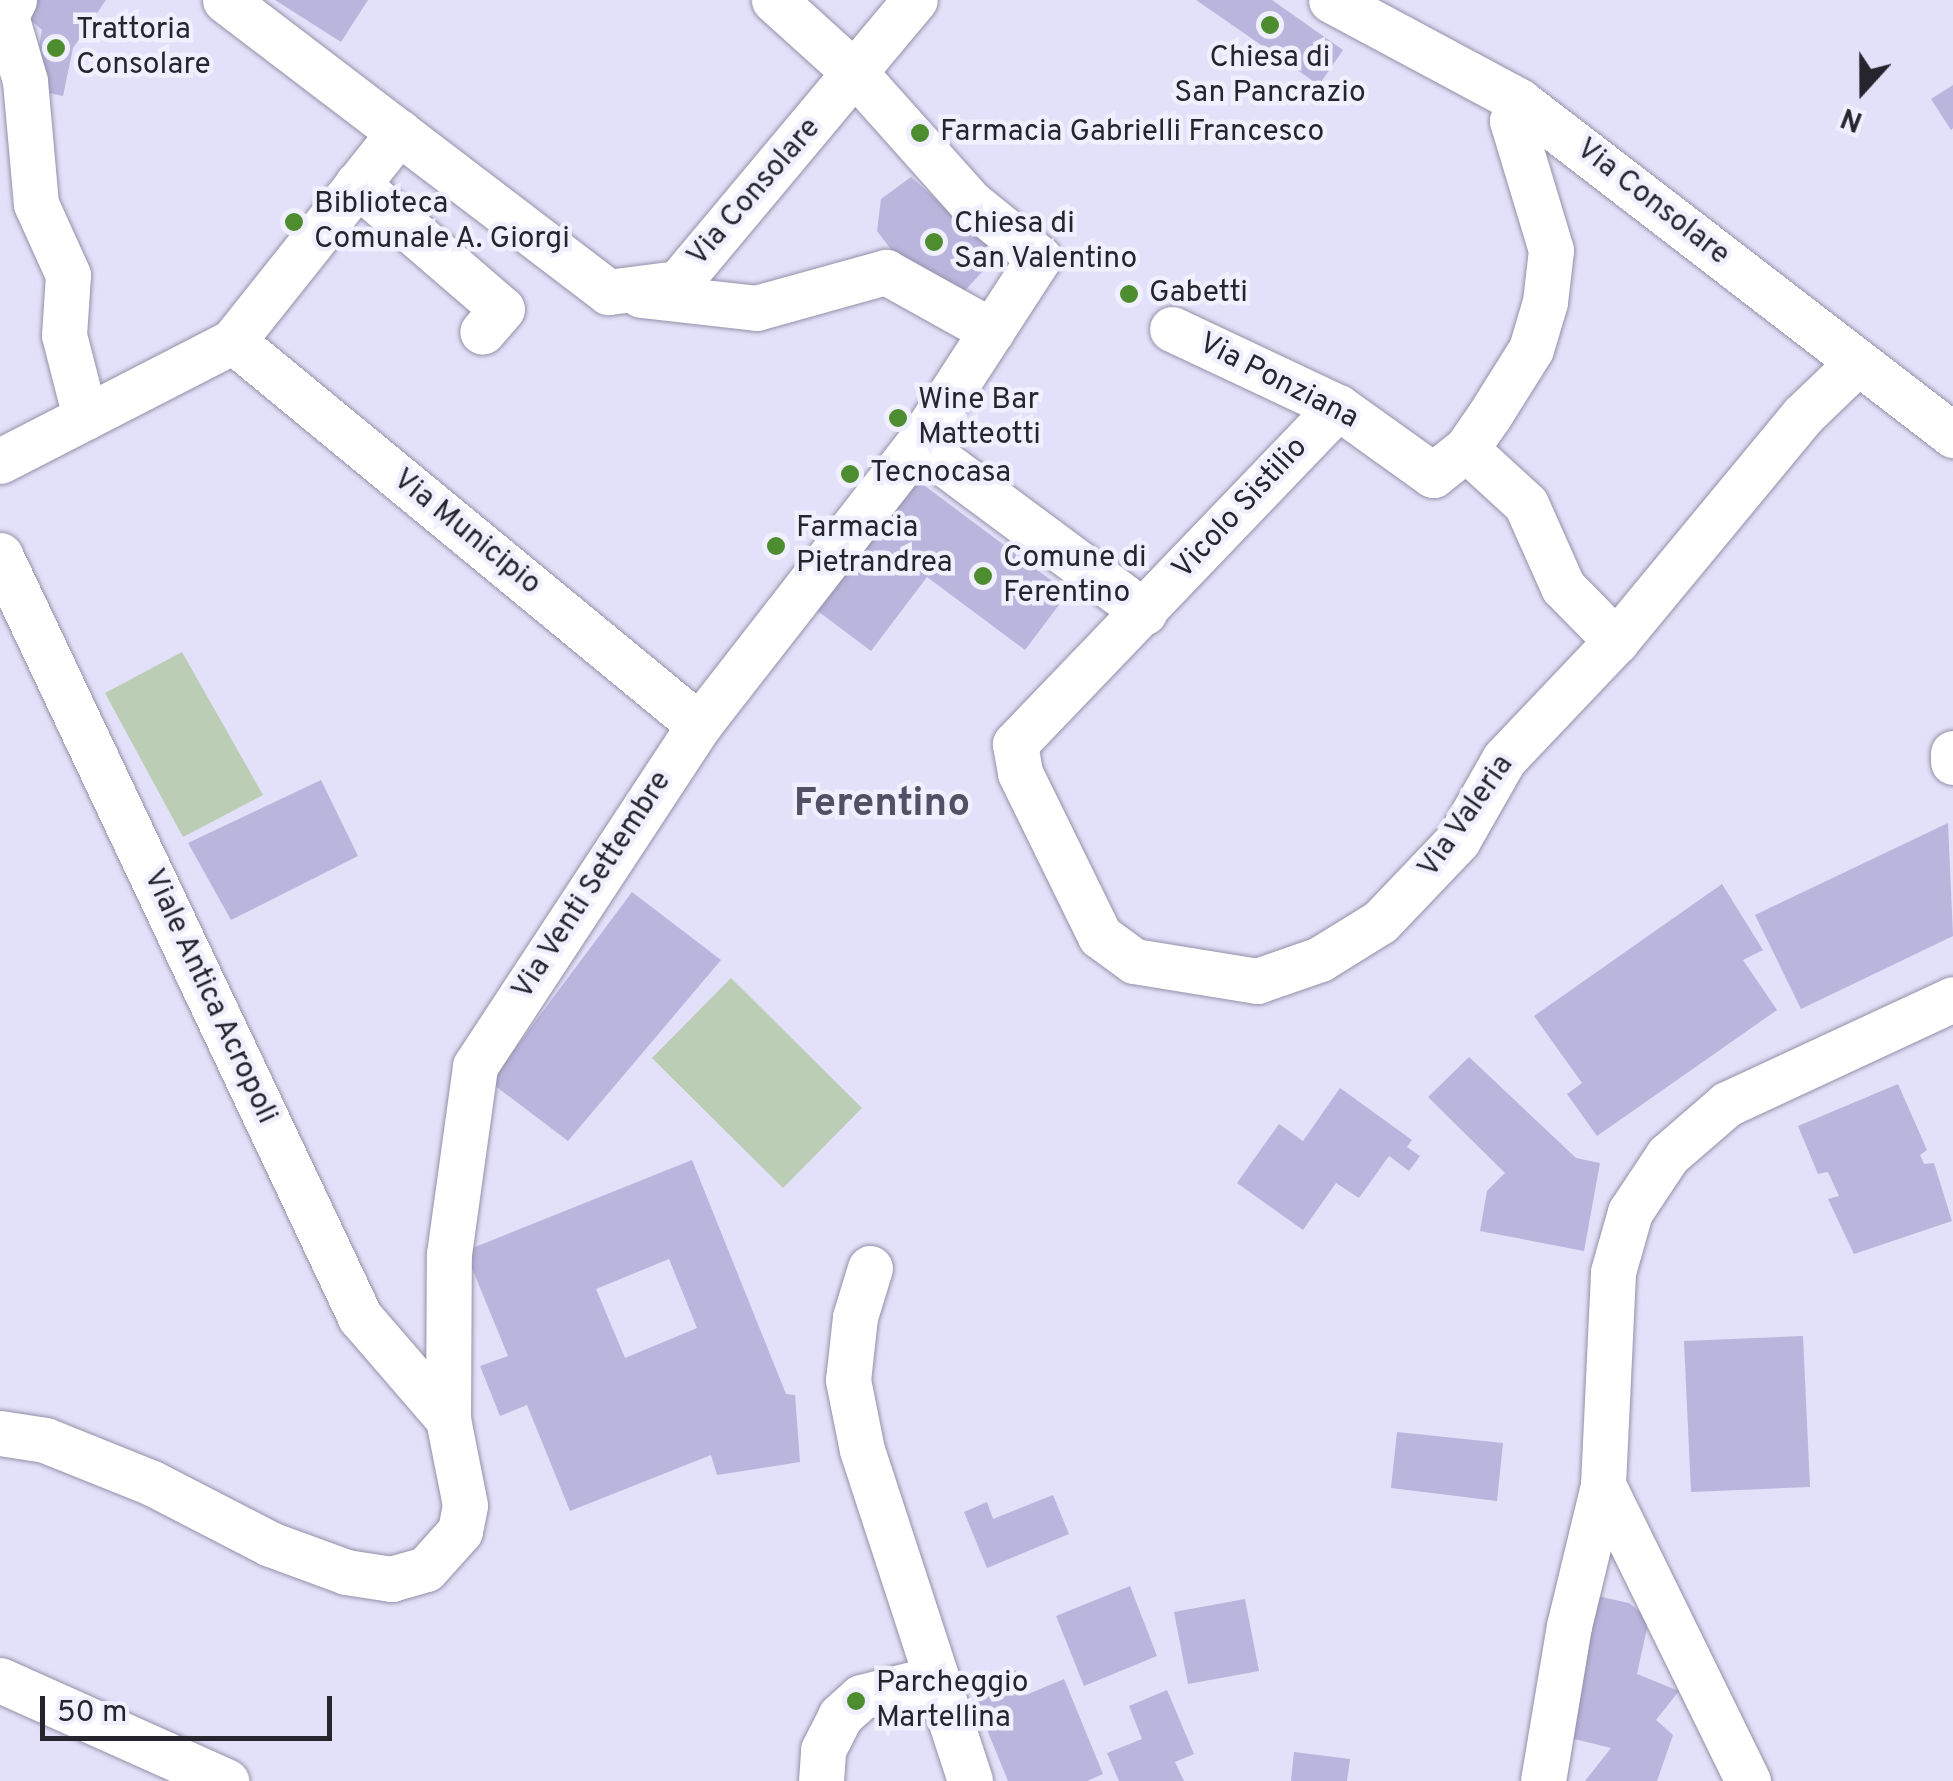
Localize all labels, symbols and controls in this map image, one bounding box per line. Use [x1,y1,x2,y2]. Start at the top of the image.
place label: Trattoria Consolare [76,13,211,84]
marker: Chiesa di San Pancrazio [1259,14,1281,36]
marker: Trattoria Consolare [45,37,67,59]
north arrow [1813,40,1913,140]
place label: Chiesa di San Pancrazio [1174,41,1366,112]
text: N [1836,98,1868,138]
street label: Via Consolare [681,112,829,274]
place label: Farmacia Gabrielli Francesco [940,115,1324,151]
marker: Farmacia Gabrielli Francesco [909,122,931,144]
street label: Via Consolare [1568,132,1736,274]
place label: Biblioteca Comunale A. Giorgi [314,187,571,258]
place label: Chiesa di San Valentino [954,207,1138,278]
marker: Biblioteca Comunale A. Giorgi [283,211,305,233]
marker: Chiesa di San Valentino [923,231,945,253]
place label: Gabetti [1149,276,1248,312]
marker: Gabetti [1118,283,1140,305]
street label: Via Ponziana [1192,326,1364,438]
place label: Wine Bar Matteotti [918,383,1041,454]
marker: Wine Bar Matteotti [887,407,909,429]
street label: Vicolo Sistilio [1166,431,1316,587]
place label: Tecnocasa [870,456,1011,492]
street label: Via Municipio [385,462,547,604]
marker: Tecnocasa [839,463,861,485]
place label: Farmacia Pietrandrea [796,511,953,582]
marker: Farmacia Pietrandrea [765,535,787,557]
place label: Comune di Ferentino [1003,541,1147,612]
marker: Comune di Ferentino [972,565,994,587]
street label: Via Valeria [1411,748,1523,886]
street label: Via Venti Settembre [506,765,680,1007]
district label: Ferentino [794,781,970,829]
street label: Viale Antica Acropoli [134,863,284,1131]
place label: Parcheggio Martellina [876,1666,1028,1736]
scale bar [45,1676,338,1738]
marker: Parcheggio Martellina [845,1690,867,1712]
text: 50 m [57,1695,127,1732]

